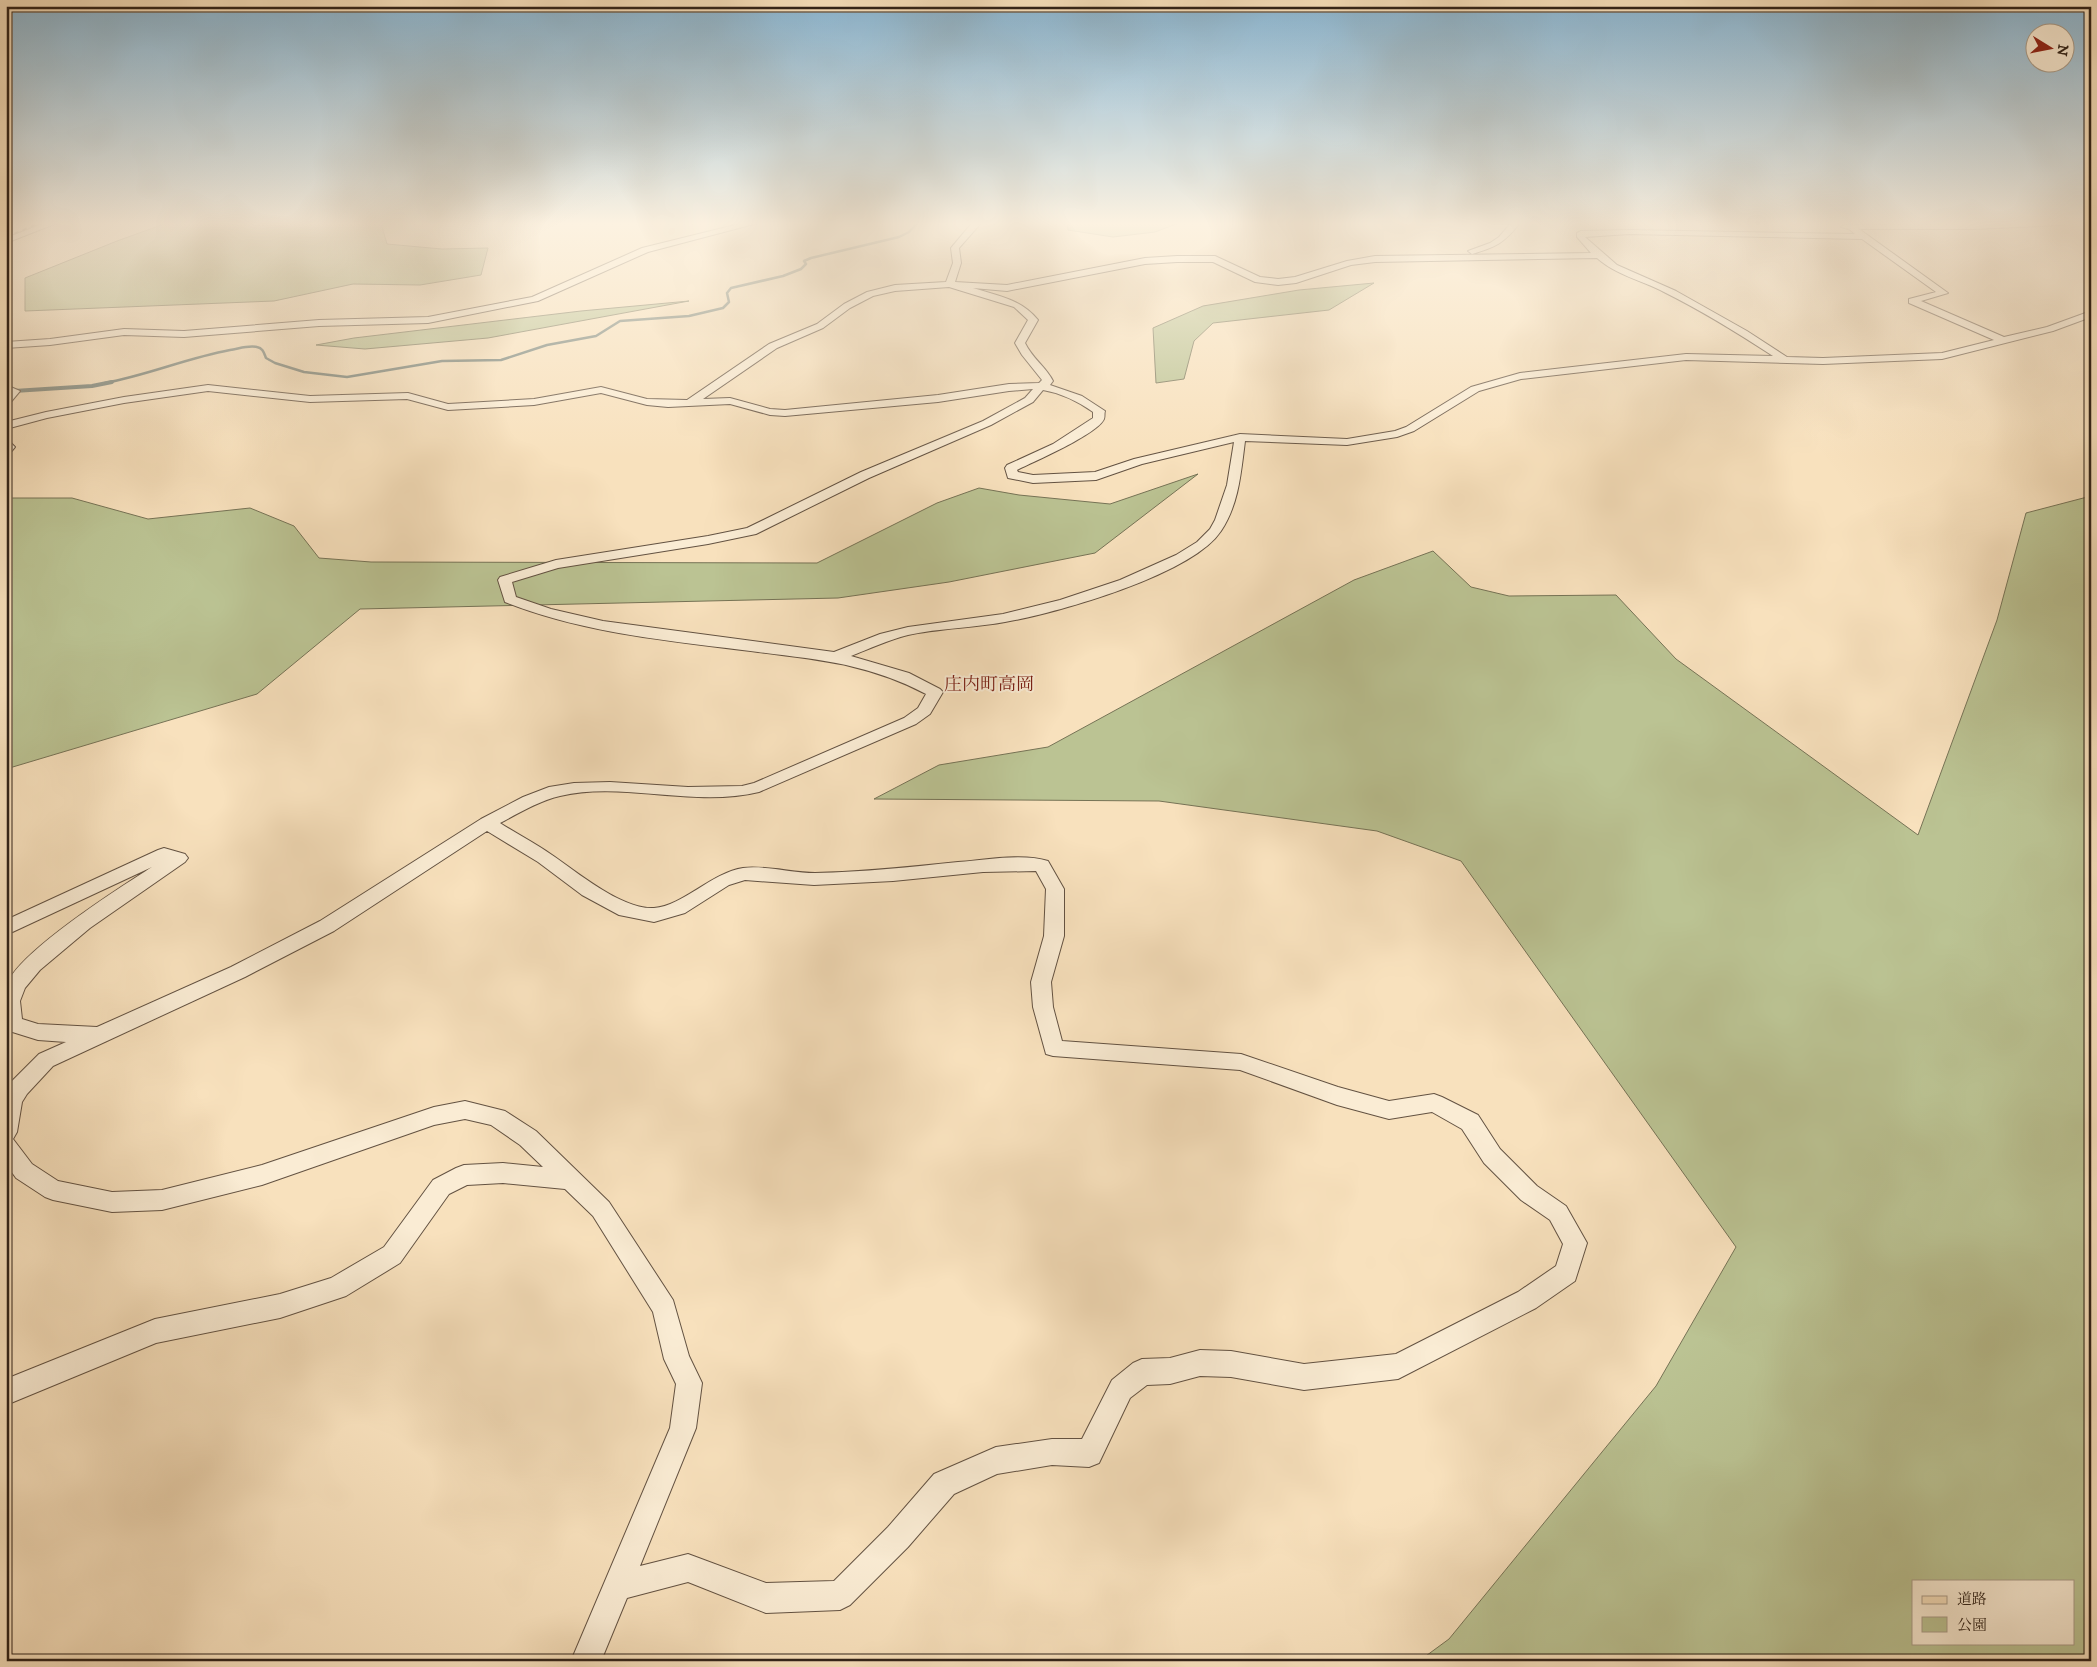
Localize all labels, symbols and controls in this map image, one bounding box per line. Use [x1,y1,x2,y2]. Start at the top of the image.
north arrow [2024,22,2074,72]
text: N [2052,43,2072,58]
district label: 庄内町高岡 [944,674,1034,696]
legend [1912,1580,2074,1644]
text: 道路 [1957,1590,1987,1609]
text: 公園 [1957,1616,1987,1635]

